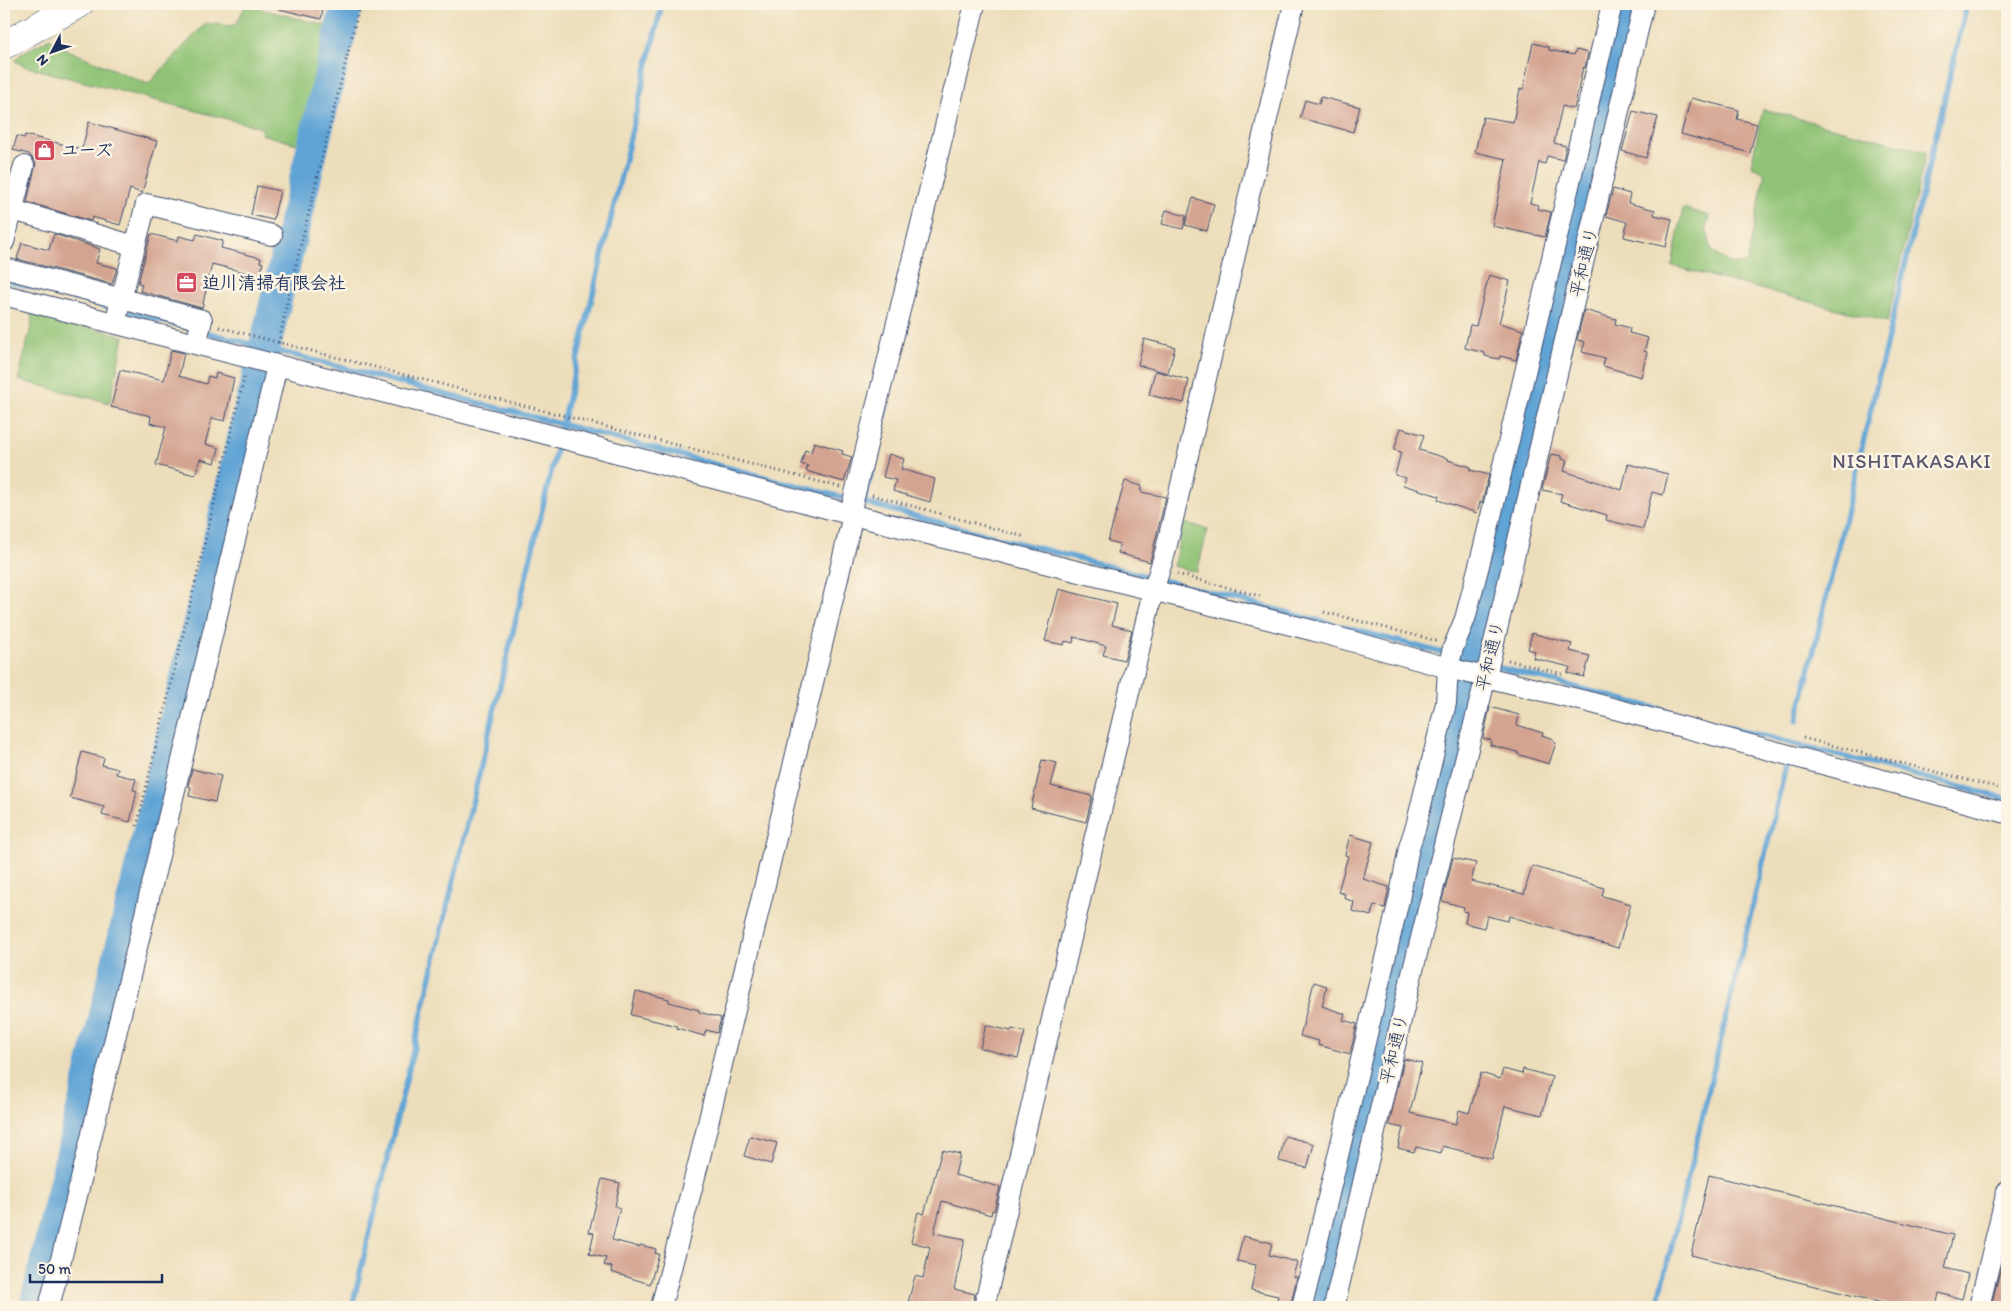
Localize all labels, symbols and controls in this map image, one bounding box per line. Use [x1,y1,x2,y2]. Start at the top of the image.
north arrow [28,28,78,78]
text: N [33,51,52,69]
shop icon: ユーズ [33,138,57,162]
place label: ユーズ [61,139,113,161]
street label: 平和通り [1565,224,1603,300]
office icon: 迫川清掃有限会社 [174,271,198,295]
place label: 迫川清掃有限会社 [202,272,346,294]
district label: NISHITAKASAKI [1832,449,1992,473]
street label: 平和通り [1471,618,1509,694]
street label: 平和通り [1375,1011,1413,1087]
scale bar [30,1251,162,1283]
text: 50 m [38,1260,71,1278]

